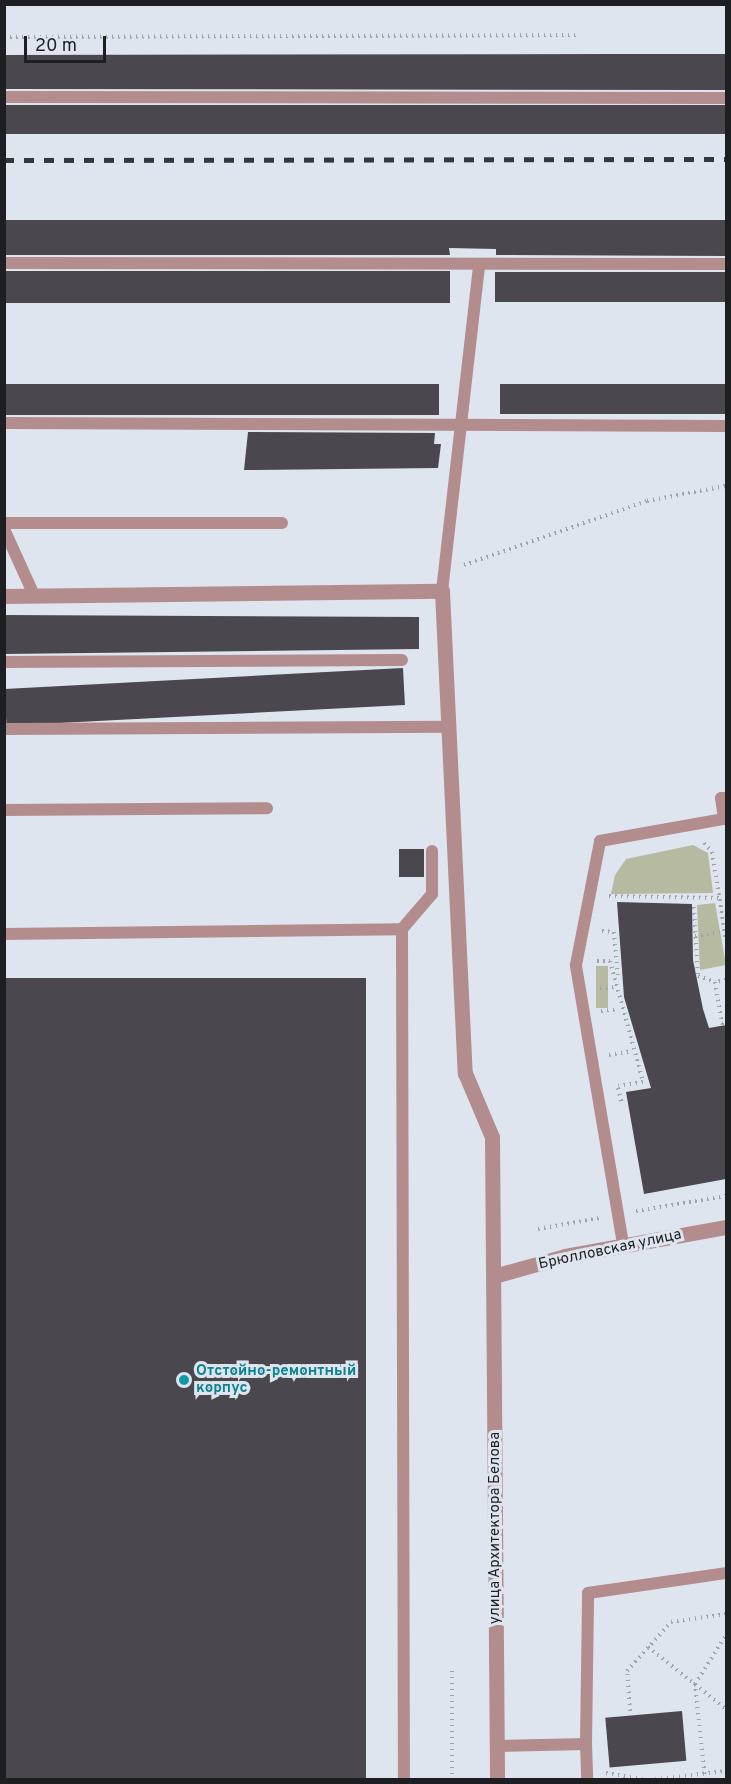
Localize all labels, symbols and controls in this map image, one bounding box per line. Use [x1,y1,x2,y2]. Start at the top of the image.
scale bar [27,24,110,62]
text: 20 m [35,35,77,58]
street label: Брюлловская улица [537,1226,683,1274]
place label: Отстойно-ремонтный корпус [196,1362,356,1397]
marker: Отстойно-ремонтный корпус [177,1373,191,1387]
street label: улица Архитектора Белова [487,1432,505,1624]

